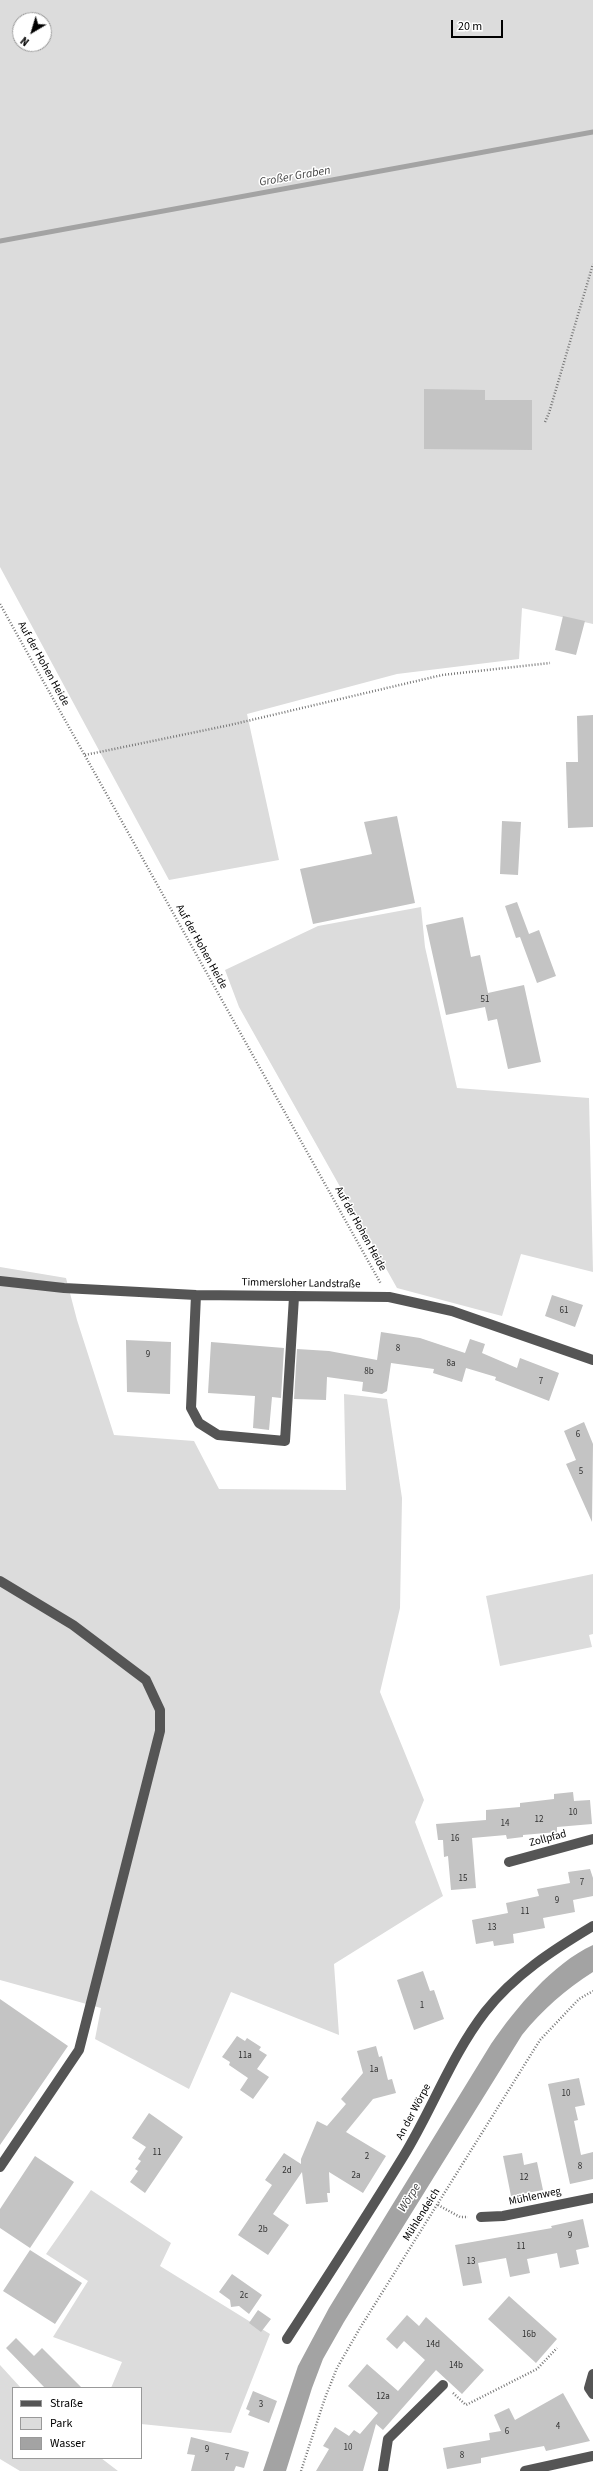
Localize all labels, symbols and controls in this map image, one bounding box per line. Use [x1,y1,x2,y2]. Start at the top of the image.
north arrow [12,12,52,52]
scale bar [453,12,505,38]
text: 20 m [458,18,482,35]
text: N [17,33,32,49]
water label: Großer Graben [258,164,332,190]
street label: Auf der Hohen Heide [14,619,72,709]
street label: Auf der Hohen Heide [172,902,230,992]
house number: 51 [481,995,489,1005]
street label: Auf der Hohen Heide [331,1184,389,1274]
street label: Timmersloher Landstraße [241,1276,361,1292]
house number: 61 [560,1306,568,1316]
house number: 8 [396,1344,400,1354]
house number: 9 [146,1350,150,1360]
house number: 8a [446,1359,456,1369]
house number: 8b [364,1367,374,1377]
house number: 7 [539,1377,543,1387]
house number: 6 [576,1430,580,1440]
house number: 5 [579,1467,583,1477]
house number: 10 [569,1808,577,1818]
house number: 12 [535,1815,543,1825]
house number: 14 [501,1819,509,1829]
street label: Zollpfad [528,1828,568,1850]
house number: 16 [451,1834,459,1844]
house number: 15 [459,1874,467,1884]
house number: 7 [580,1878,584,1888]
house number: 9 [555,1896,559,1906]
house number: 11 [521,1907,529,1917]
house number: 13 [488,1923,496,1933]
house number: 1 [420,2001,424,2011]
house number: 11a [238,2051,252,2061]
house number: 1a [369,2065,379,2075]
street label: An der Wörpe [394,2082,434,2142]
house number: 10 [562,2089,570,2099]
house number: 11 [153,2148,161,2158]
house number: 2 [365,2152,369,2162]
house number: 8 [578,2162,582,2172]
house number: 2d [282,2166,292,2176]
house number: 2a [351,2171,361,2181]
house number: 12 [520,2173,528,2183]
water label: Wörpe [396,2181,424,2215]
street label: Mühlenweg [508,2185,562,2209]
street label: Mühlendeich [401,2186,443,2244]
house number: 2b [258,2225,268,2235]
house number: 9 [568,2231,572,2241]
house number: 11 [517,2242,525,2252]
house number: 13 [467,2257,475,2267]
house number: 2c [240,2291,248,2301]
house number: 16b [522,2330,536,2340]
house number: 14d [426,2340,440,2350]
house number: 14b [449,2361,463,2371]
legend [12,2387,142,2459]
house number: 12a [376,2392,390,2402]
text: Straße [50,2395,83,2412]
house number: 3 [259,2400,263,2410]
text: Park [50,2415,72,2432]
house number: 4 [556,2422,560,2432]
house number: 6 [505,2427,509,2437]
text: Wasser [50,2435,85,2452]
house number: 10 [344,2443,352,2453]
house number: 9 [205,2445,209,2455]
house number: 8 [460,2451,464,2461]
house number: 7 [225,2453,229,2463]

